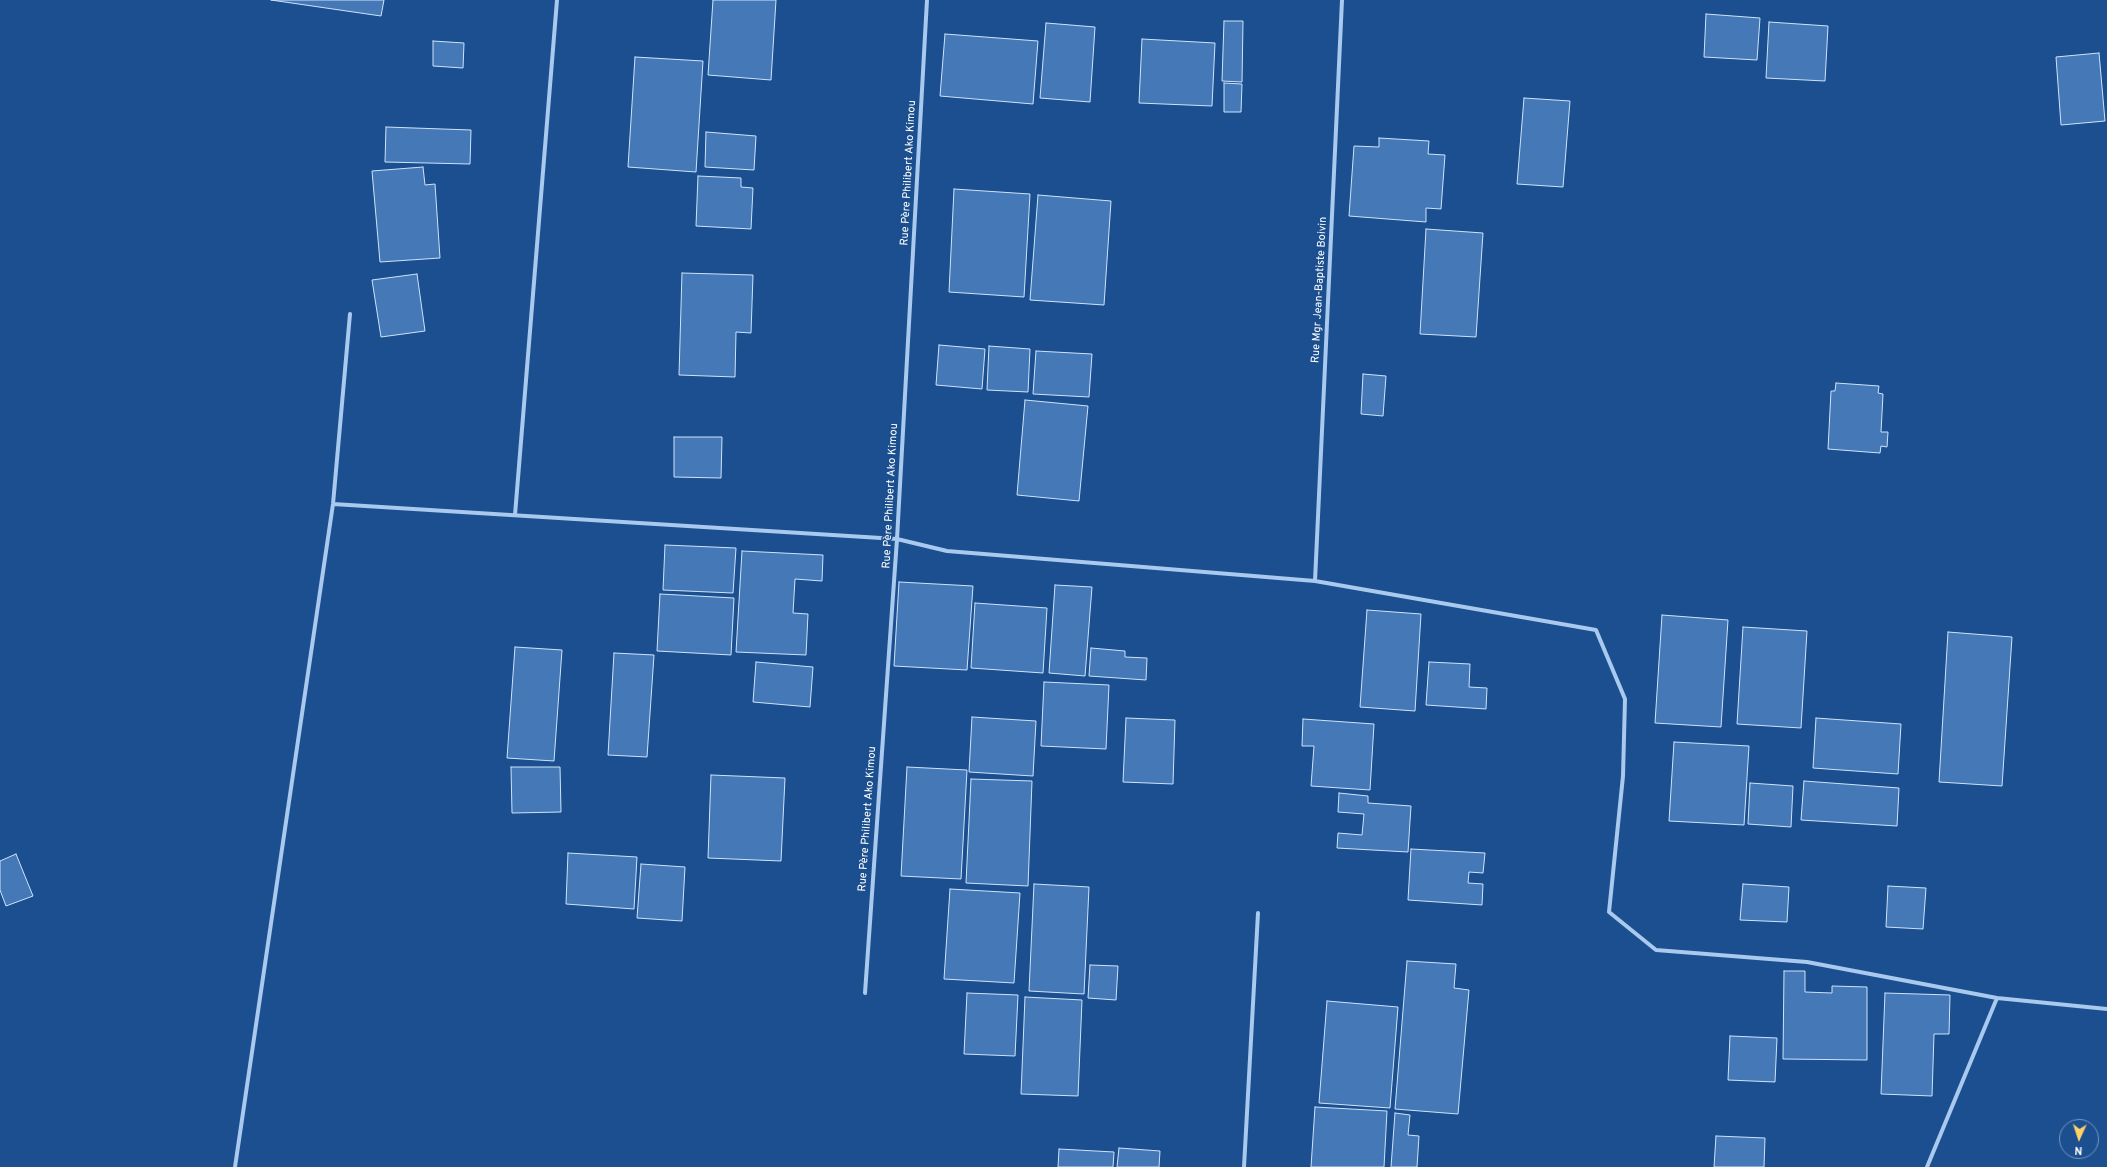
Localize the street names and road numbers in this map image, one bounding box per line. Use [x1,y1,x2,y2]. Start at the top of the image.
street label: Rue Père Philibert Ako Kimou [899,100,919,246]
street label: Rue Mgr Jean-Baptiste Boivin [1310,216,1330,364]
street label: Rue Père Philibert Ako Kimou [881,423,901,569]
street label: Rue Père Philibert Ako Kimou [856,746,880,892]

